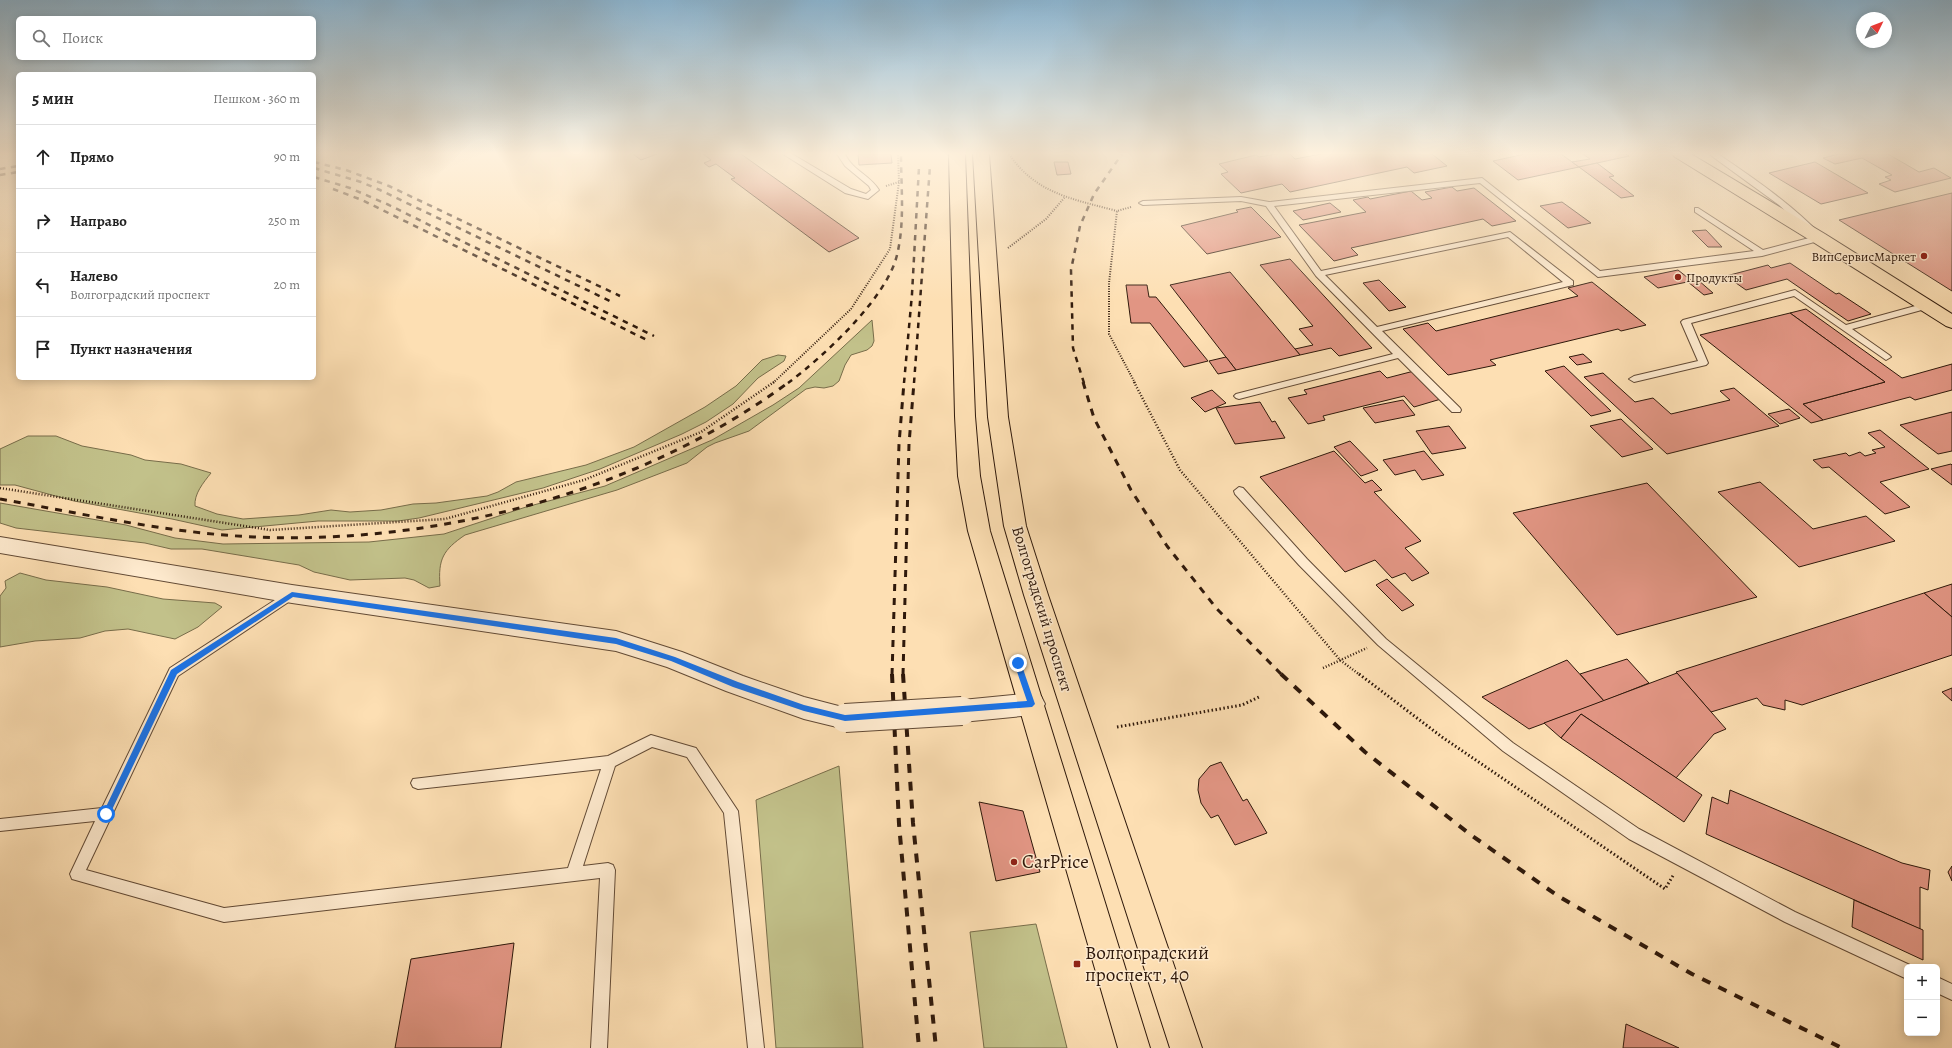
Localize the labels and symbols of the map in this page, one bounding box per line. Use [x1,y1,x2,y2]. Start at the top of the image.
north arrow [1856,12,1892,48]
place label: ВипСервисМаркет [1811,248,1916,265]
marker: ВипСервисМаркет [1919,251,1929,261]
place label: Продукты [1686,269,1742,286]
marker: Продукты [1673,272,1683,282]
street label: Волгоградский проспект [1006,524,1078,694]
route end [1009,654,1027,672]
route start [97,805,115,823]
place label: CarPrice [1022,849,1089,875]
marker: CarPrice [1009,857,1019,867]
place label: Волгоградский проспект, 40 [1085,940,1209,988]
marker: Волгоградский проспект, 40 [1072,959,1082,969]

